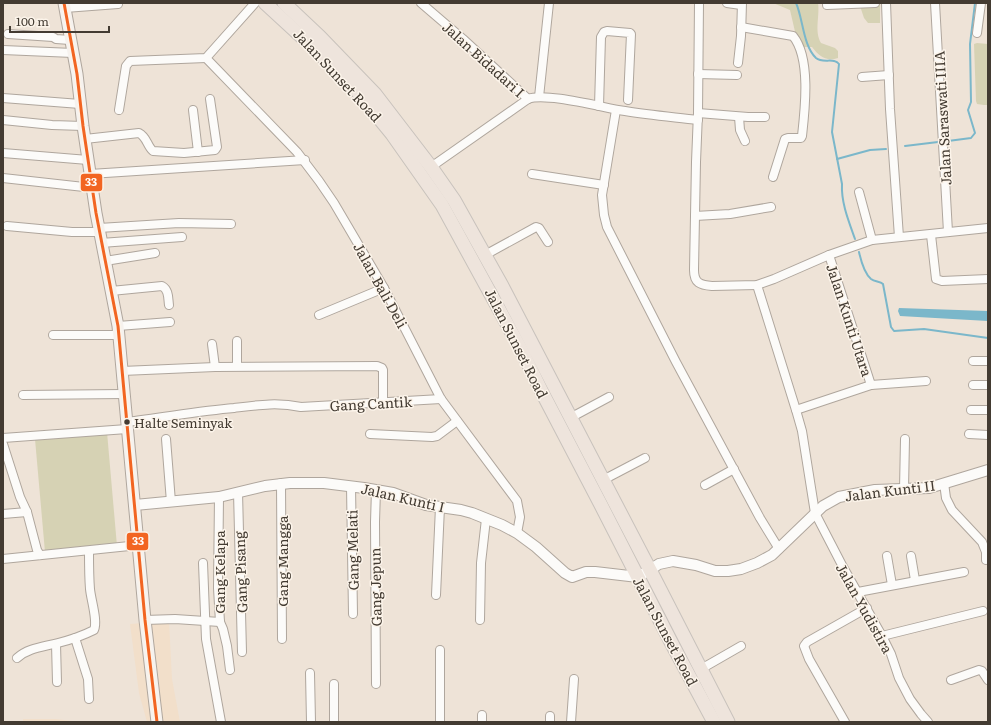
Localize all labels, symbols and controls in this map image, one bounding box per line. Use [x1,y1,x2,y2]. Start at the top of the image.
scale bar [10,8,109,34]
text: 100 m [16,12,49,30]
street label: Jalan Bidadari I [438,17,530,101]
street label: Jalan Sunset Road [289,24,387,126]
street label: Jalan Saraswati IIIA [928,50,956,186]
line badge: 33 [80,173,103,192]
text: 33 [85,173,97,189]
street label: Jalan Bali Deli [349,239,413,332]
street label: Jalan Kunti Utara [822,261,878,379]
street label: Jalan Sunset Road [481,285,554,402]
street label: Gang Cantik [329,391,413,415]
place label: Halte Seminyak [134,413,233,432]
marker: Halte Seminyak [122,417,132,427]
street label: Jalan Kunti II [844,475,936,505]
street label: Jalan Kunti I [359,478,447,516]
street label: Gang Melati [341,509,363,591]
street label: Gang Mangga [272,515,292,607]
street label: Gang Kelapa [209,530,229,614]
street label: Gang Pisang [229,531,251,613]
line badge: 33 [126,532,149,551]
text: 33 [132,532,144,548]
street label: Gang Jepun [364,547,386,627]
street label: Jalan Yudistira [832,559,898,657]
street label: Jalan Sunset Road [629,573,703,689]

